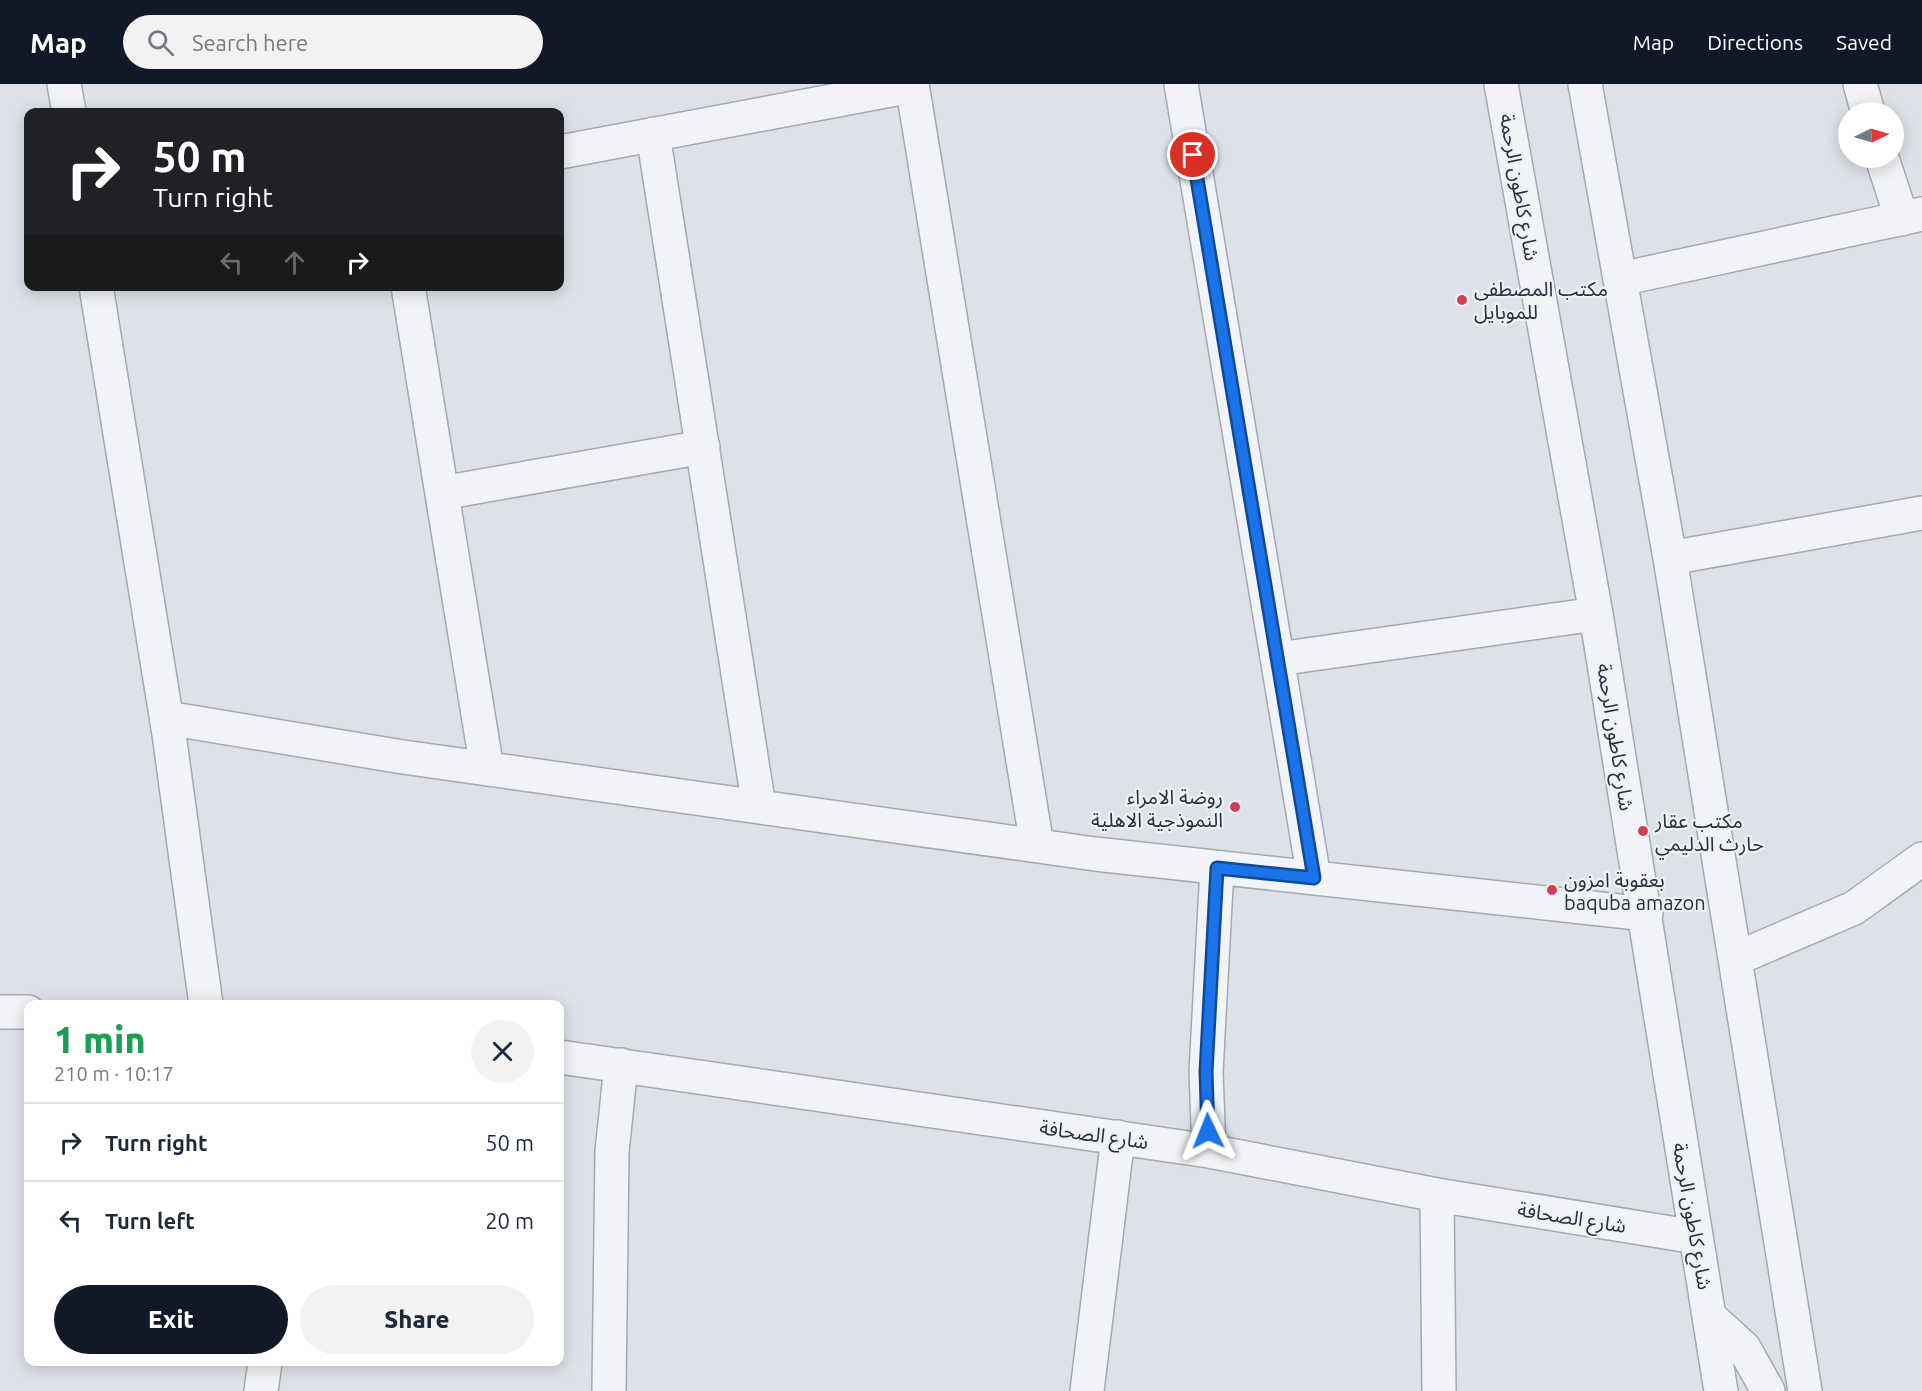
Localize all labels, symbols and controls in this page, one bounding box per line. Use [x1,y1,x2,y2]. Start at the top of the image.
search box [123,15,543,69]
icon: search [144,26,177,59]
text: Map [30,27,87,58]
text: Search here [192,30,308,55]
text: Map [1633,30,1674,54]
text: Directions [1707,30,1803,54]
text: Saved [1836,30,1892,54]
north arrow [1838,102,1904,168]
map controls [1838,102,1904,168]
street label: شارع كاطون الرحمة [1492,112,1544,263]
pin [1167,129,1218,180]
icon: right [54,132,132,210]
text: 50 m [153,133,247,180]
icon: arrive [1176,138,1209,171]
text: Turn right [153,182,273,212]
icon: left [215,246,248,279]
icon: ahead [278,246,311,279]
icon: right [341,246,374,279]
place label: مكتب المصطفى للموبايل [1474,277,1608,324]
marker: مكتب المصطفى للموبايل [1455,293,1469,307]
street label: شارع كاطون الرحمة [1589,662,1639,813]
place label: روضة الامراء النموذجية الاهلية [1091,785,1223,832]
marker: روضة الامراء النموذجية الاهلية [1228,800,1242,814]
place label: مكتب عقار حارث الدليمي [1654,809,1764,859]
marker: مكتب عقار حارث الدليمي [1636,824,1650,838]
place label: بعقوبة امزون baquba amazon [1564,868,1706,914]
marker: بعقوبة امزون baquba amazon [1545,883,1559,897]
text: 1 min [54,1019,146,1060]
button: close [471,1020,534,1083]
text: 210 m · 10:17 [54,1062,174,1085]
position arrow [1176,1099,1240,1163]
street label: شارع الصحافة [1038,1115,1150,1157]
icon: right [54,1126,87,1159]
text: Turn right [105,1130,207,1155]
text: 50 m [485,1130,534,1155]
street label: شارع كاطون الرحمة [1665,1141,1717,1292]
street label: شارع الصحافة [1515,1197,1628,1241]
icon: left [54,1204,87,1237]
text: Turn left [105,1208,195,1233]
text: 20 m [485,1208,534,1233]
button: Exit [54,1285,288,1354]
button: Share [300,1285,534,1354]

